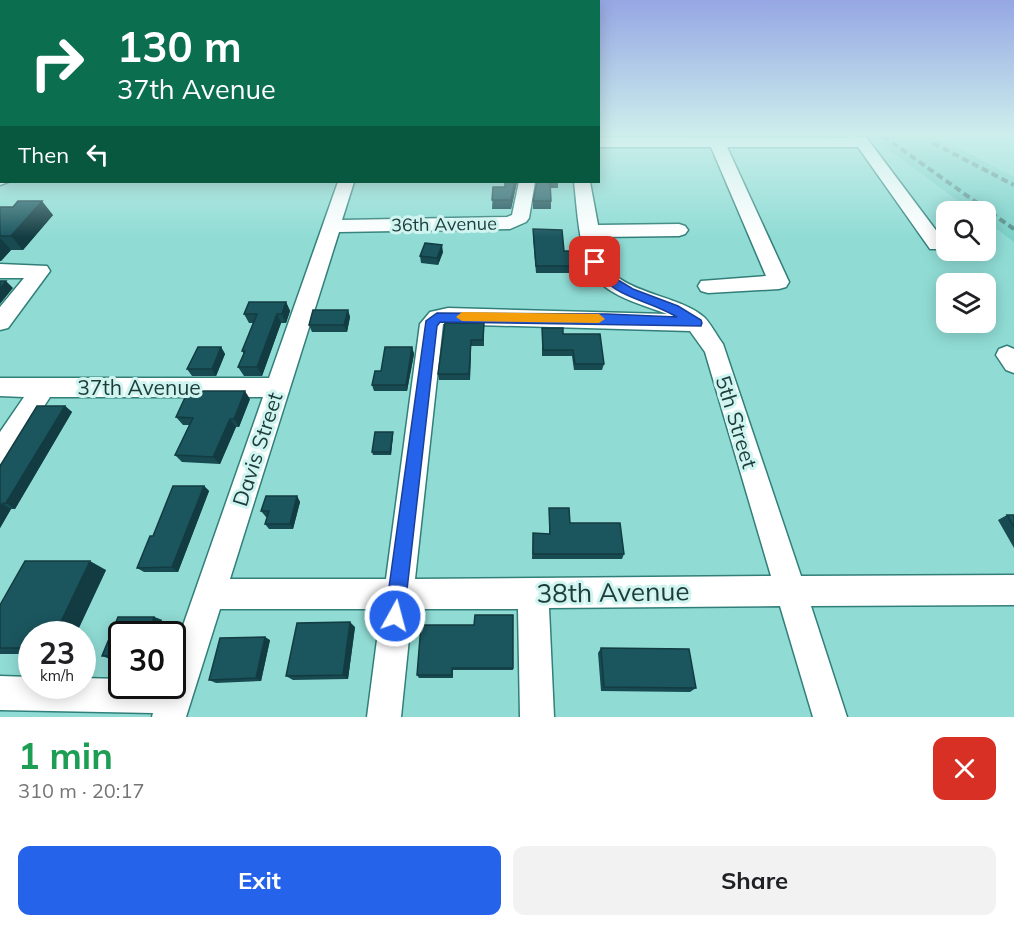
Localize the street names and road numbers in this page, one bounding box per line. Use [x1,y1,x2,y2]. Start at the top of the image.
street label: 36th Avenue [391,212,497,236]
street label: 5th Street [711,372,763,472]
street label: 37th Avenue [77,374,201,400]
street label: Davis Street [226,389,288,509]
street label: 38th Avenue [536,574,690,610]

